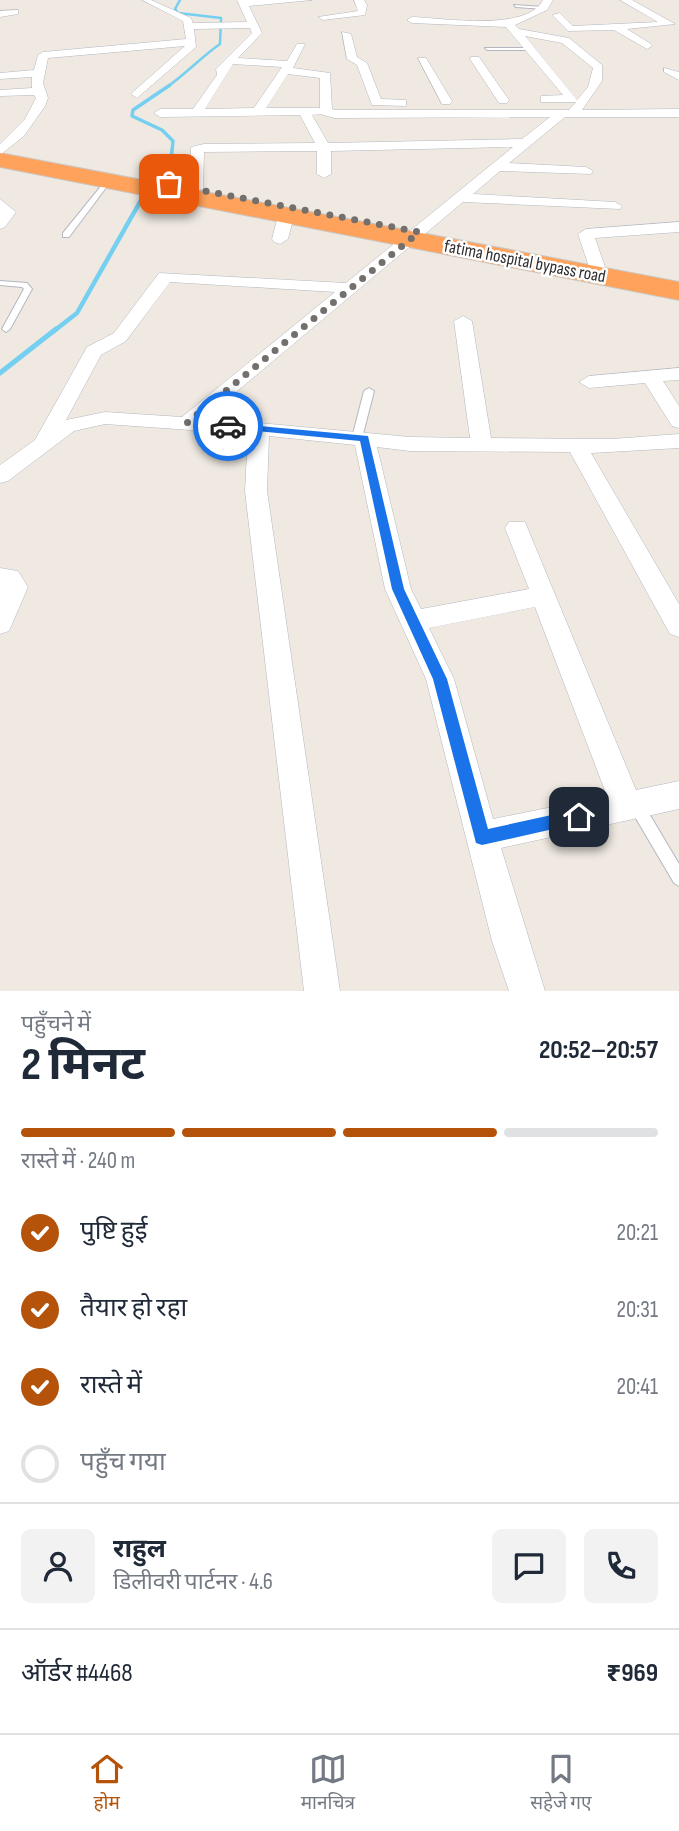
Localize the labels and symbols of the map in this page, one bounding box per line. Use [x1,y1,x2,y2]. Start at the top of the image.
pin [139,154,199,214]
street label: fatima hospital bypass road [442,236,607,287]
courier [193,391,263,461]
pin [549,787,609,847]

